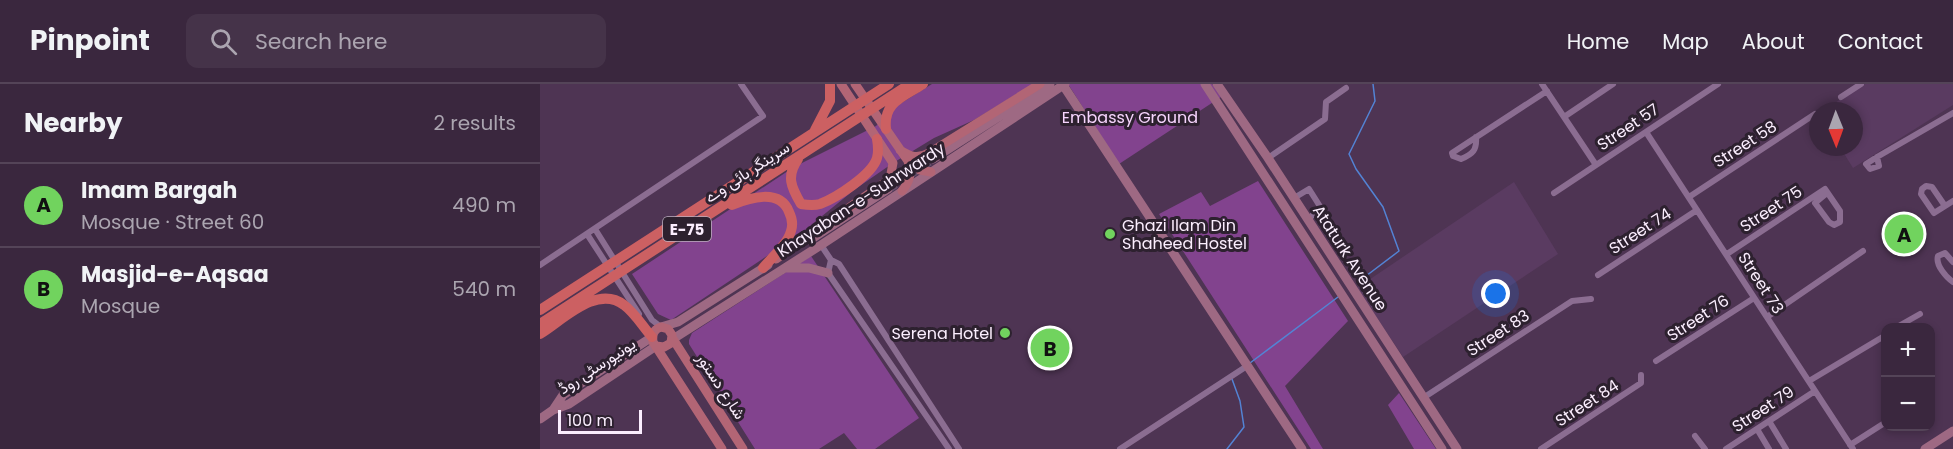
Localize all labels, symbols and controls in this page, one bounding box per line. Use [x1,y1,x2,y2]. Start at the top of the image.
search box [186,14,606,68]
text: Pinpoint [30,21,150,60]
icon: search [207,25,240,58]
text: Search here [255,26,387,57]
text: Home [1567,27,1629,56]
text: Map [1662,27,1709,56]
text: About [1742,27,1805,56]
text: Contact [1838,27,1923,56]
street label: Street 57 [1593,98,1664,156]
north arrow [1809,102,1863,156]
text: Nearby [24,105,122,141]
park label: Embassy Ground [1062,106,1198,129]
text: 2 results [433,109,516,137]
street label: Street 58 [1709,115,1781,173]
street label: سرینگر ہائی وے [700,136,794,208]
street label: Khayaban-e-Suhrwardy [773,137,949,263]
text: Imam Bargah [81,175,237,206]
street label: Street 75 [1735,180,1807,238]
text: A [36,191,51,219]
text: 490 m [452,191,516,219]
street label: Ataturk Avenue [1307,201,1393,316]
street label: Street 74 [1604,202,1676,260]
text: Mosque · Street 60 [81,208,264,236]
pin: A [1884,212,1924,256]
place label: Ghazi Ilam Din Shaheed Hostel [1122,214,1247,255]
road number: E-75 [663,217,711,241]
marker: Ghazi Ilam Din Shaheed Hostel [1103,227,1117,241]
street label: Street 73 [1732,248,1790,318]
text: Masjid-e-Aqsaa [81,259,269,290]
text: B [37,275,50,303]
text: 540 m [452,275,516,303]
your location [1481,279,1510,308]
street label: Street 76 [1662,289,1734,347]
text: Mosque [81,292,160,320]
street label: Street 83 [1462,304,1534,362]
place label: Serena Hotel [891,322,993,345]
map controls [1881,323,1935,431]
button: + [1881,323,1935,377]
marker: Serena Hotel [998,326,1012,340]
pin: B [1030,326,1070,370]
street label: یونیورسٹی روڈ [554,332,640,400]
street label: شارع دستور [690,347,751,424]
street label: Street 84 [1551,374,1623,432]
button: − [1881,377,1935,431]
street label: Street 79 [1727,380,1799,438]
scale bar [558,407,642,434]
text: 100 m [567,409,613,432]

